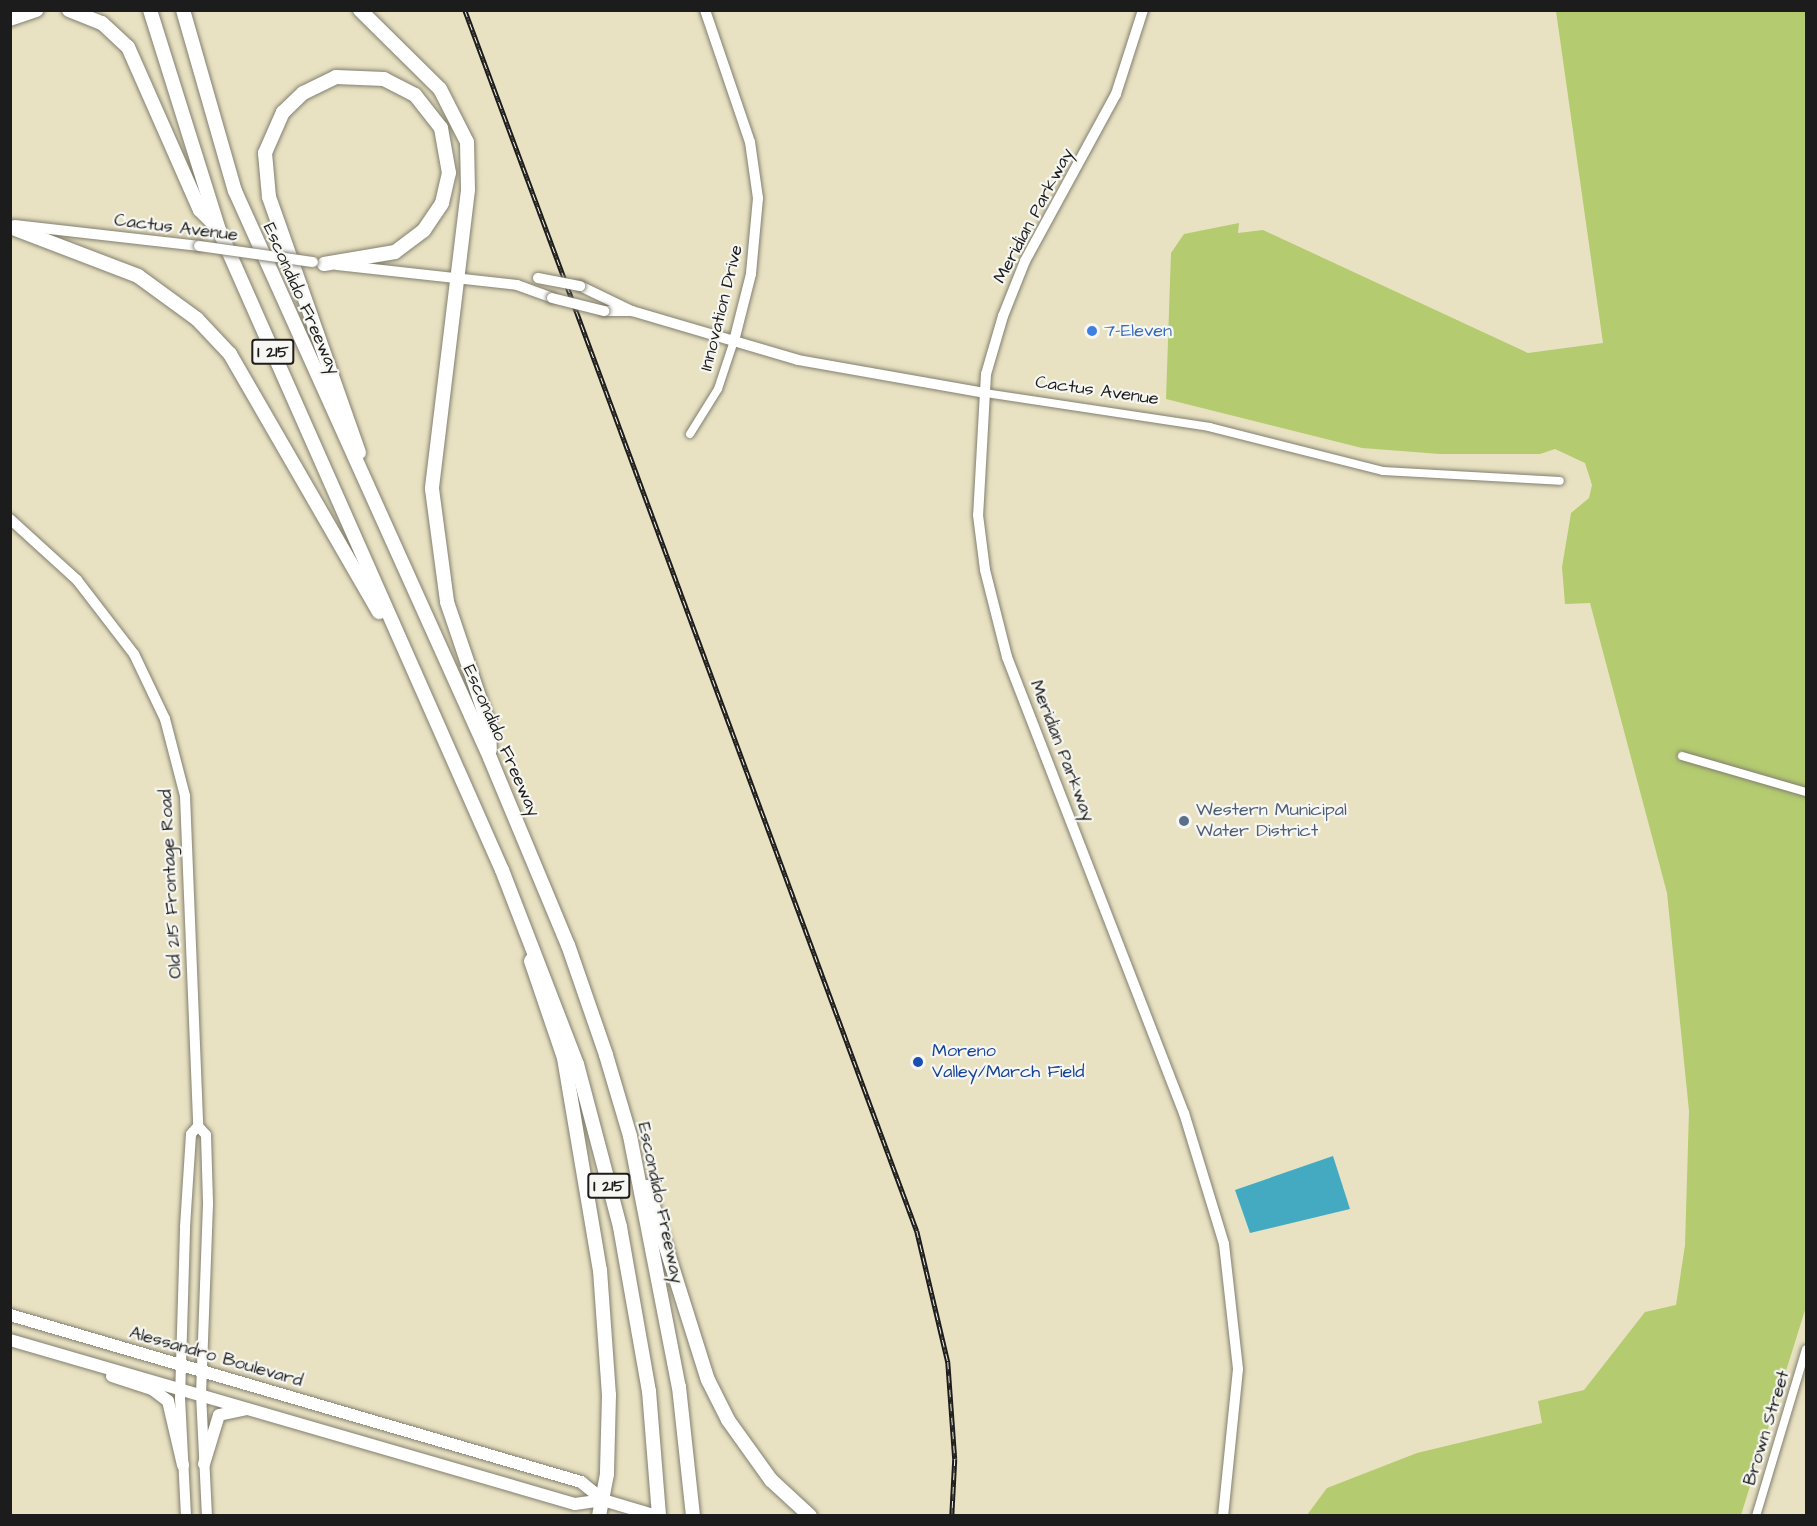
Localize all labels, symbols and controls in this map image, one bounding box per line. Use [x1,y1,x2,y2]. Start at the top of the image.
street label: Meridian Parkway [989,145,1079,287]
street label: Cactus Avenue [113,210,239,246]
street label: Escondido Freeway [258,220,344,378]
street label: Innovation Drive [696,243,748,373]
place label: 7-Eleven [1104,320,1172,342]
marker: 7-Eleven [1085,324,1099,338]
road number: I 215 [250,339,296,365]
street label: Cactus Avenue [1034,372,1160,410]
street label: Escondido Freeway [458,662,544,820]
street label: Meridian Parkway [1025,677,1099,825]
street label: Old 215 Frontage Road [155,789,187,979]
place label: Western Municipal Water District [1196,800,1347,842]
marker: Western Municipal Water District [1177,814,1191,828]
place label: Moreno Valley/March Field [932,1041,1084,1084]
marker: Moreno Valley/March Field [909,1053,927,1071]
street label: Escondido Freeway [632,1120,688,1286]
road number: I 215 [586,1173,632,1199]
street label: Alessandro Boulevard [127,1322,305,1392]
street label: Brown Street [1739,1368,1795,1488]

